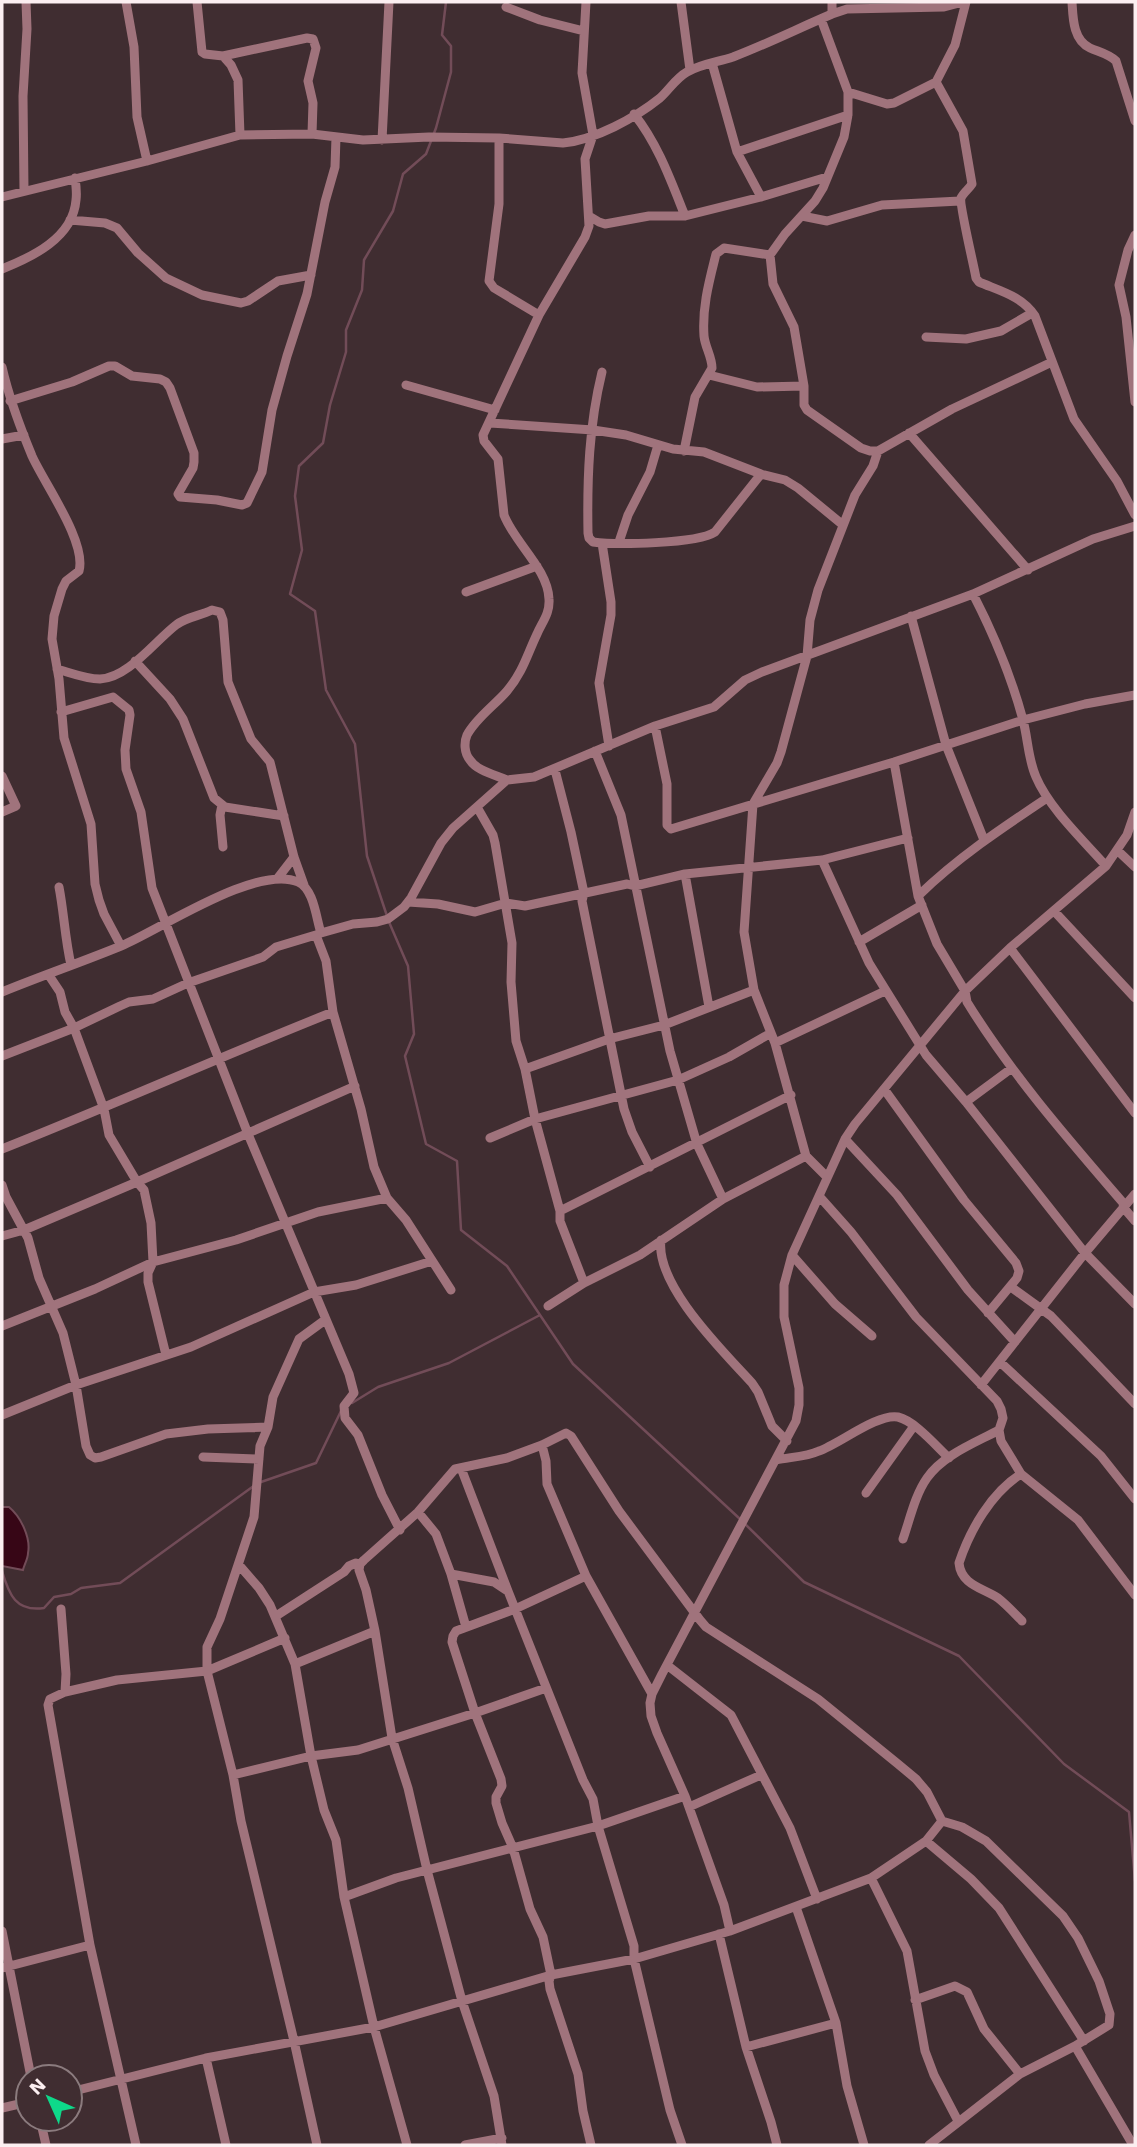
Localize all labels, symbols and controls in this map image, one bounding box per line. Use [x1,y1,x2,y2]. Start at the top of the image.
north arrow [14,2063,84,2133]
text: N [24,2073,50,2099]

